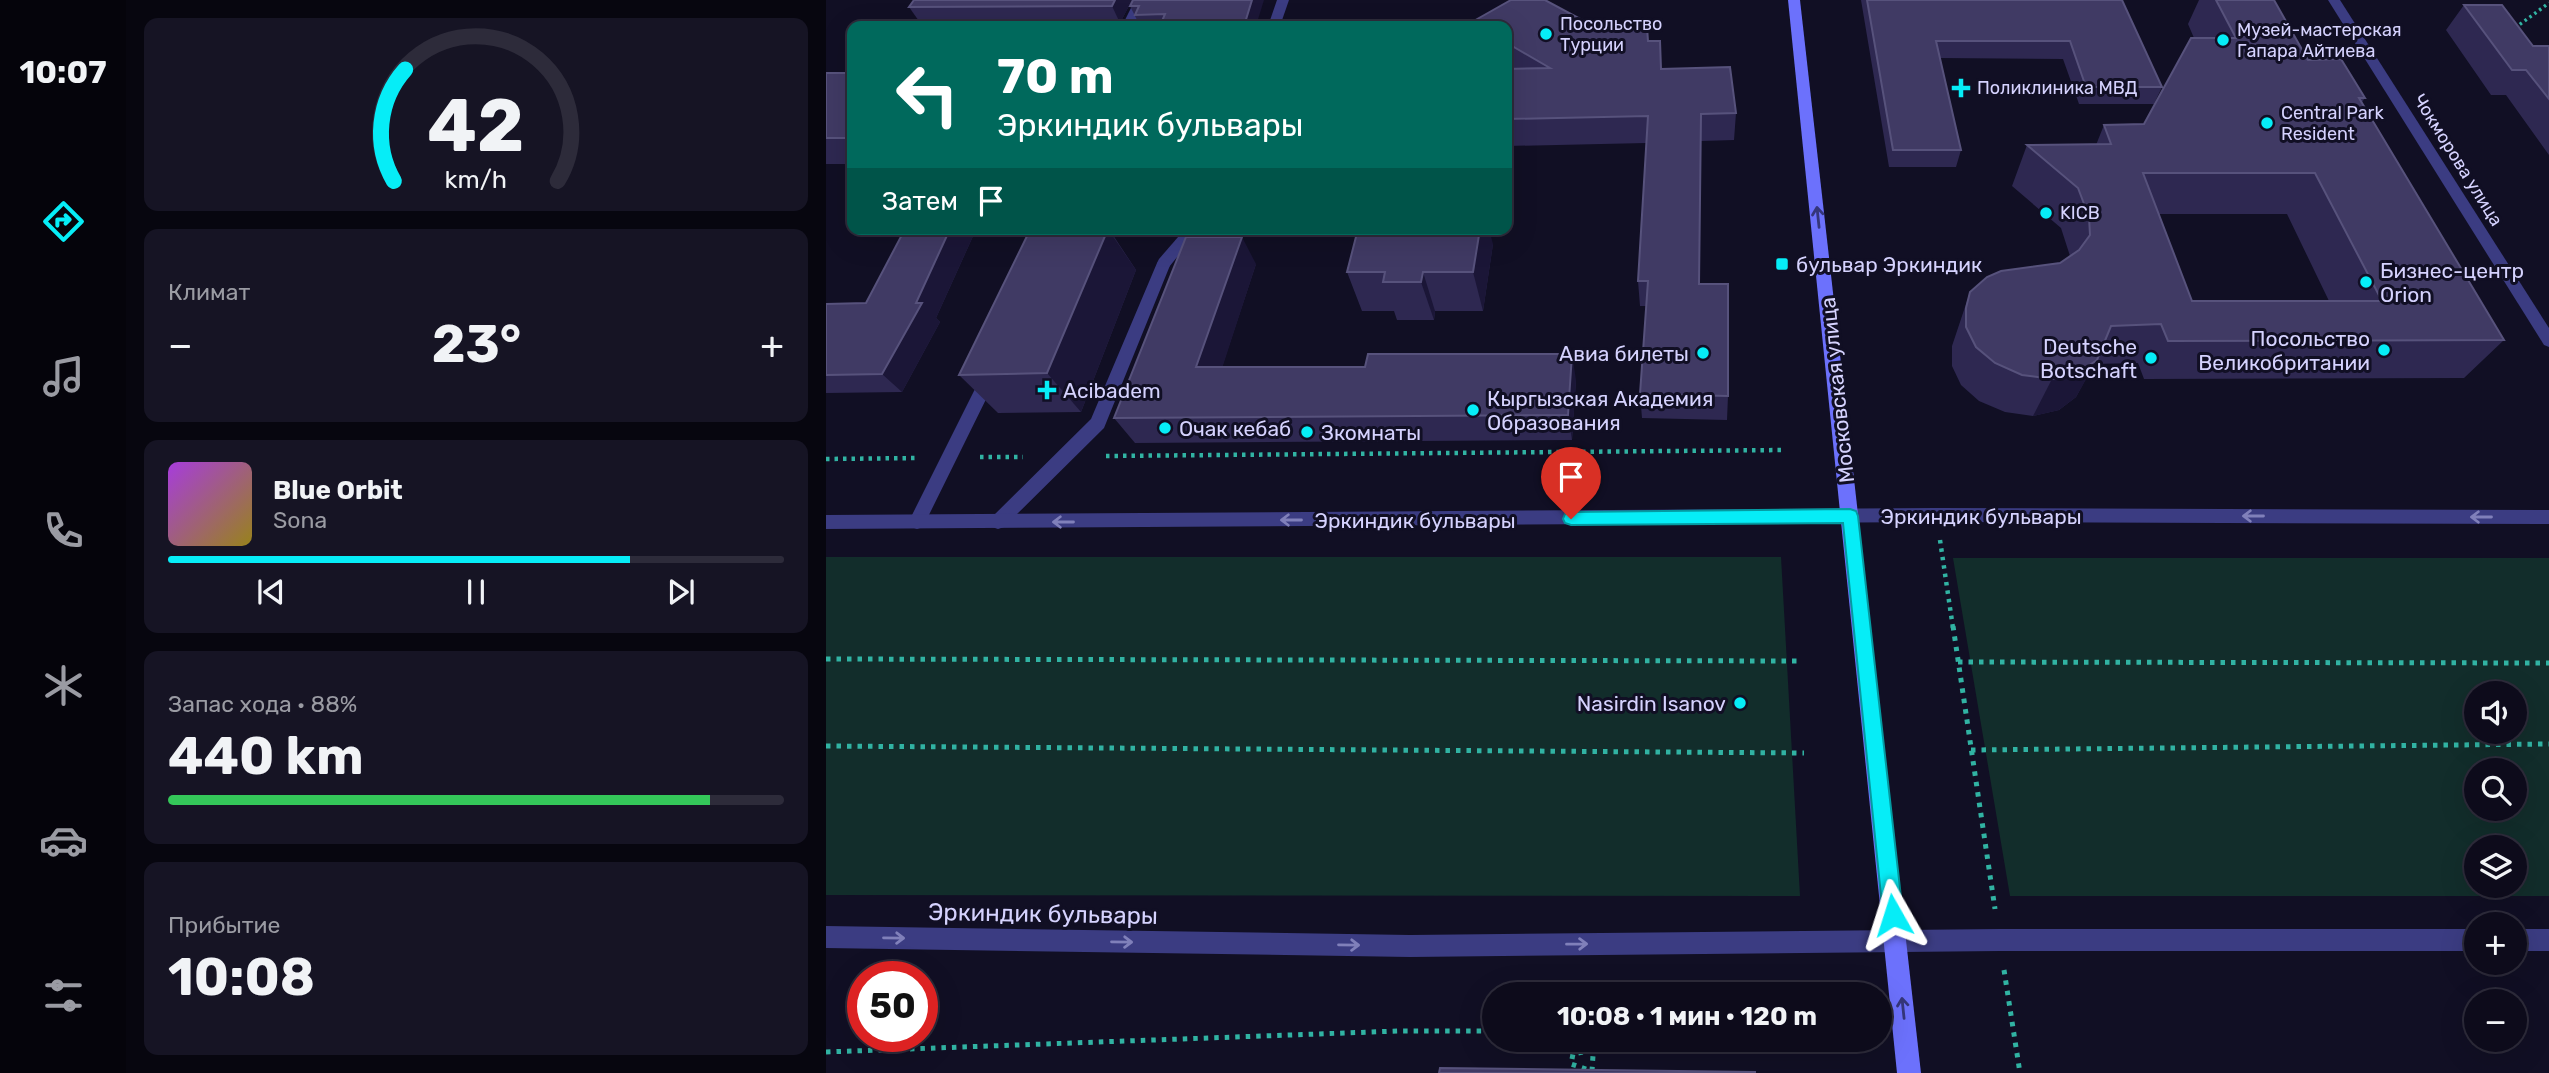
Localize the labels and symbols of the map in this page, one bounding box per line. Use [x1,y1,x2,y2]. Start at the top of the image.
place label: Посольство Турции [1560,13,1662,56]
place label: Музей-мастерская Гапара Айтиева [2237,19,2402,62]
marker: Посольство Турции [1538,26,1554,42]
marker: Музей-мастерская Гапара Айтиева [2215,32,2231,48]
place label: Поликлиника МВД [1977,77,2138,99]
marker: Поликлиника МВД [1951,78,1971,98]
street label: Чокморова улица [2408,90,2508,230]
place label: Central Park Resident [2281,102,2384,145]
marker: Central Park Resident [2259,115,2275,131]
place label: KICB [2060,202,2100,224]
marker: KICB [2038,205,2054,221]
one-way arrow [1812,206,1825,229]
place label: бульвар Эркиндик [1796,252,1982,277]
marker: бульвар Эркиндик [1774,256,1790,272]
place label: Бизнес-центр Orion [2380,258,2524,307]
marker: Бизнес-центр Orion [2358,274,2374,290]
street label: Московская улица [1815,296,1859,484]
place label: Посольство Великобритании [2198,326,2370,375]
place label: Deutsche Botschaft [2040,334,2137,383]
place label: Авиа билеты [1559,341,1689,366]
marker: Посольство Великобритании [2376,342,2392,358]
marker: Авиа билеты [1695,345,1711,361]
marker: Deutsche Botschaft [2143,350,2159,366]
place label: Acibadem [1063,378,1161,403]
marker: Acibadem [1037,380,1057,400]
place label: Кыргызская Академия Образования [1487,386,1713,435]
marker: Кыргызская Академия Образования [1465,402,1481,418]
place label: Очак кебаб [1179,416,1291,441]
marker: Очак кебаб [1157,420,1173,436]
place label: Зкомнаты [1321,420,1421,445]
marker: Зкомнаты [1299,424,1315,440]
pin [1541,447,1601,519]
street label: Эркиндик бульвары [1880,504,2082,529]
street label: Эркиндик бульвары [1314,508,1516,533]
one-way arrow [2242,509,2265,523]
one-way arrow [2470,510,2493,524]
one-way arrow [1280,513,1303,527]
one-way arrow [1052,515,1075,529]
place label: Nasirdin Isanov [1577,691,1726,716]
marker: Nasirdin Isanov [1732,695,1748,711]
position arrow [1856,878,1930,952]
street label: Эркиндик бульвары [928,898,1158,930]
one-way arrow [882,931,905,945]
one-way arrow [1110,935,1133,948]
one-way arrow [1565,937,1588,951]
one-way arrow [1337,938,1360,952]
speed limit sign: 50 [847,961,938,1052]
one-way arrow [1896,997,1909,1020]

